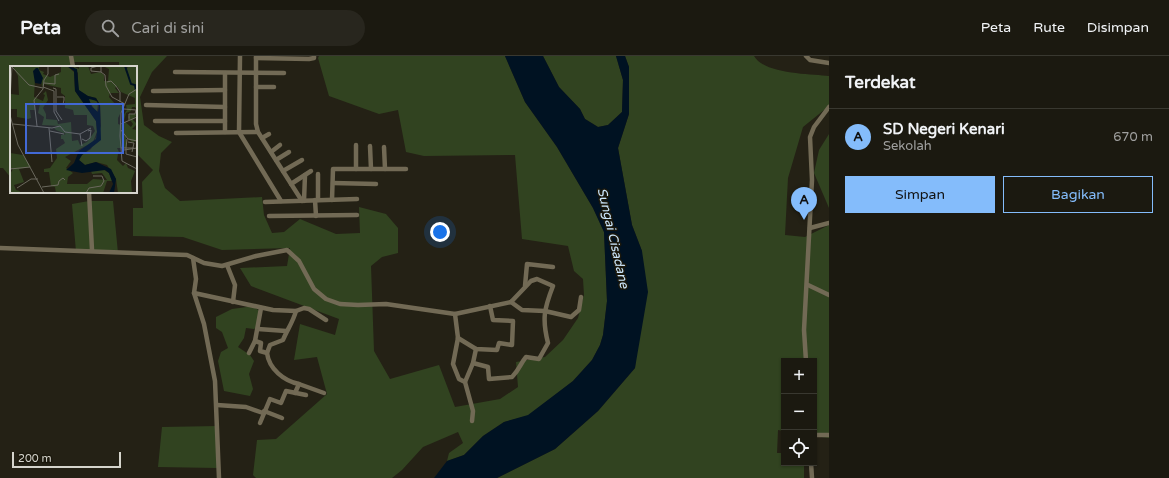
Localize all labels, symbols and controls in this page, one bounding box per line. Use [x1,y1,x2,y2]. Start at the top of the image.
search box [85,10,365,46]
text: Peta [20,17,61,39]
icon: search [99,17,121,39]
text: Cari di sini [131,19,204,37]
text: Peta [981,19,1011,36]
text: Rute [1033,19,1065,36]
text: Disimpan [1087,19,1149,36]
inset map [10,66,137,193]
text: Terdekat [845,72,915,93]
text: SD Negeri Kenari [883,120,1005,138]
text: A [853,129,863,145]
text: 670 m [1113,129,1153,145]
text: Sekolah [883,138,932,154]
button: Simpan [845,176,995,213]
button: Bagikan [1003,176,1153,213]
water label: Sungai Cisadane [594,186,632,290]
pin: A [791,187,817,220]
your location [430,222,450,242]
map controls [781,358,817,466]
button: + [781,358,817,394]
button: − [781,394,817,430]
button: locate [781,430,817,466]
scale bar [12,450,121,469]
text: 200 m [18,452,52,465]

